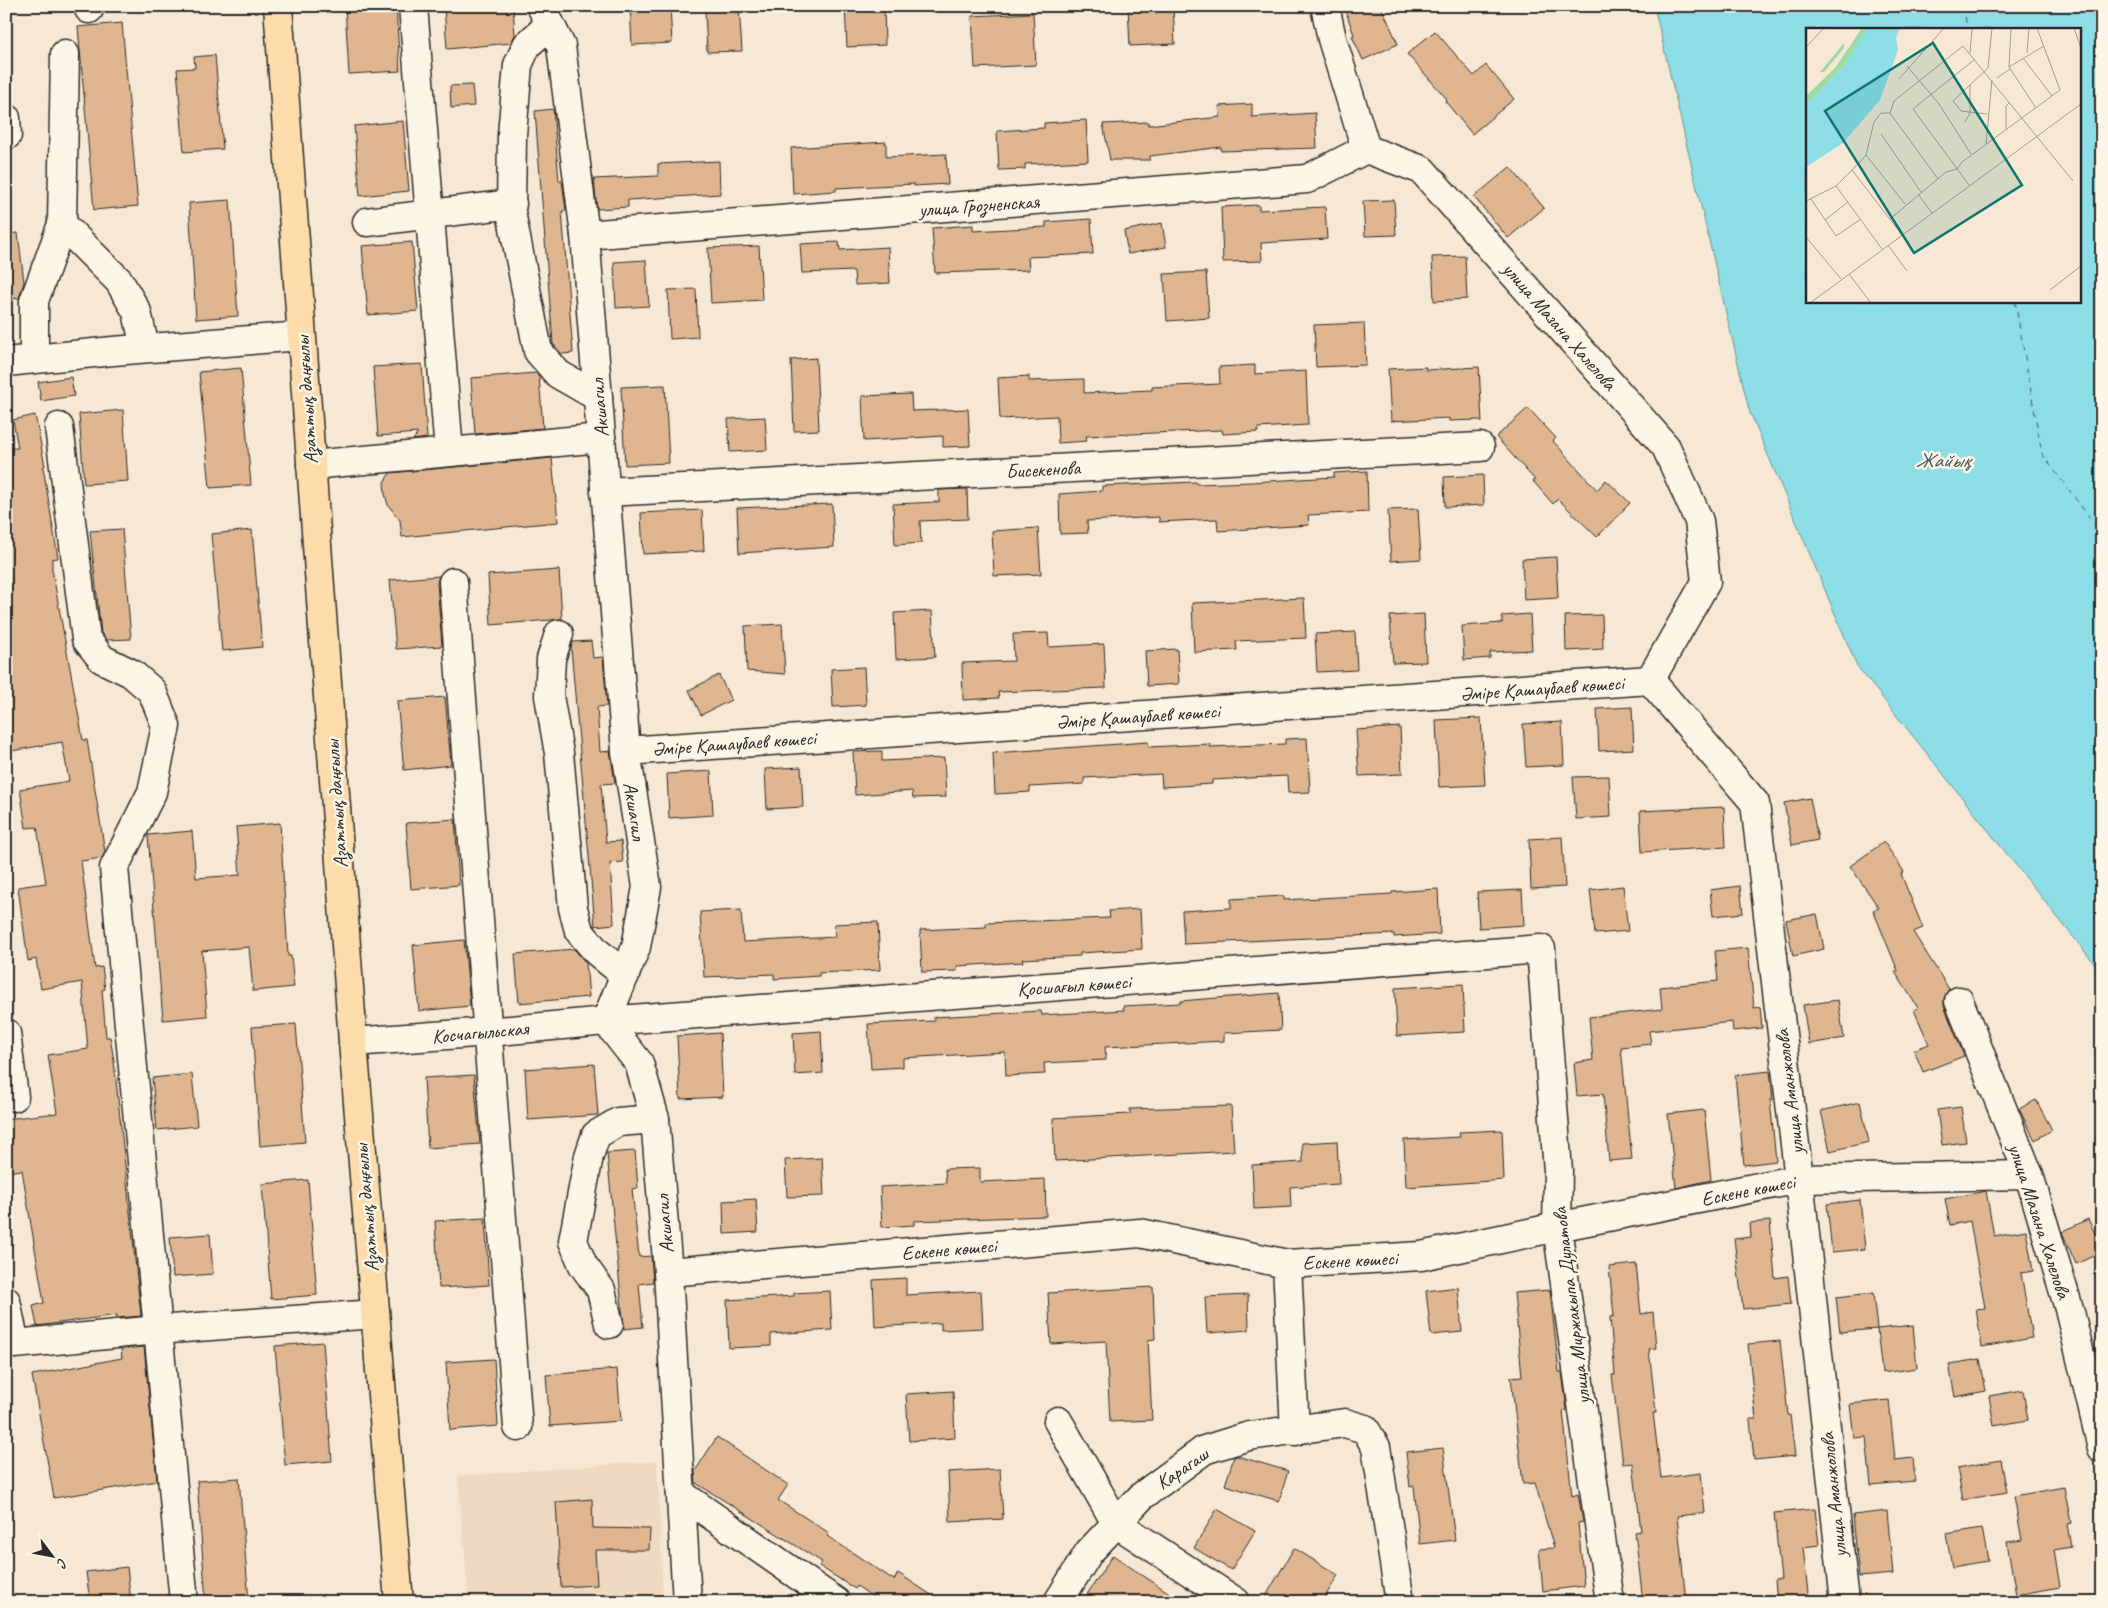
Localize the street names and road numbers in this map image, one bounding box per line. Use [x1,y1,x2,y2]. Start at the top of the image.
street label: улица Грозненская [917,189,1041,223]
street label: улица Мазана Халелова [1496,256,1623,397]
street label: Азаттық даңғылы [289,334,324,465]
street label: Акшагил [584,376,614,438]
street label: Бисекенова [1005,455,1083,484]
street label: Әміре Қашаубаев көшесі [1460,670,1627,707]
street label: Әміре Қашаубаев көшесі [1056,698,1223,735]
street label: Әміре Қашаубаев көшесі [652,725,819,762]
street label: Азаттық даңғылы [319,738,354,869]
street label: Акшагил [618,780,652,844]
street label: Қосшағыл көшесі [1016,969,1134,1002]
street label: Косчагыльская [431,1016,531,1049]
street label: улица Аманжолова [1769,1027,1810,1157]
street label: улица Мазана Халелова [2002,1139,2077,1303]
street label: Азаттық даңғылы [348,1142,386,1273]
street label: Ескене көшесі [1699,1169,1799,1212]
street label: Акшагил [649,1192,679,1254]
street label: улица Миржакыпа Дулатова [1547,1204,1596,1407]
street label: Ескене көшесі [901,1233,1000,1266]
street label: Ескене көшесі [1302,1245,1400,1275]
street label: улица Аманжолова [1814,1430,1853,1560]
street label: Карагаш [1151,1441,1214,1495]

